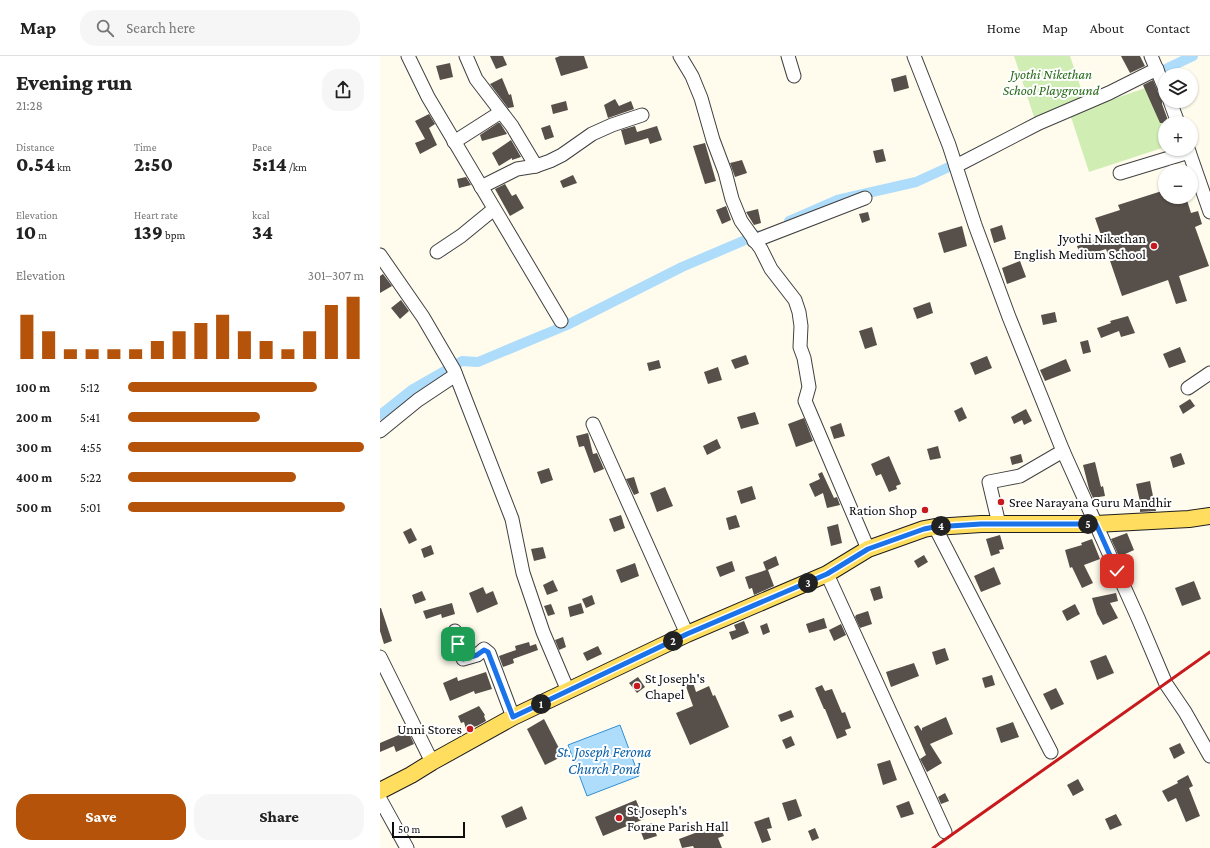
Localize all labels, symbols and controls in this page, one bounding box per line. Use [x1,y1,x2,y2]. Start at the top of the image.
search box [80,10,360,46]
text: Map [20,17,56,38]
icon: search [94,17,116,39]
text: Search here [126,20,195,36]
text: Home [987,20,1020,36]
text: Map [1042,20,1068,36]
text: About [1090,20,1124,36]
text: Contact [1146,20,1190,36]
park label: Jyothi Nikethan School Playground [1003,66,1100,98]
map controls [1158,68,1198,204]
button: layers [1158,68,1198,108]
button: share [322,69,364,111]
text: Evening run [16,70,132,95]
text: 21:28 [16,98,43,113]
button: + [1158,116,1198,156]
text: Distance [16,141,54,153]
text: Time [134,141,157,153]
text: Pace [252,141,272,153]
text: 0.54 [16,153,55,175]
text: 2:50 [134,153,173,175]
text: 5:14 [252,153,287,175]
text: km [55,161,71,173]
text: /km [287,161,307,173]
button: − [1158,164,1198,204]
text: Elevation [16,209,58,221]
text: Heart rate [134,209,178,221]
text: kcal [252,209,270,221]
text: 10 [16,221,36,243]
text: 139 [134,221,163,243]
text: 34 [252,221,273,243]
text: m [36,229,47,241]
text: bpm [163,229,185,241]
place label: Jyothi Nikethan English Medium School [1014,230,1146,262]
marker: Jyothi Nikethan English Medium School [1149,241,1159,251]
text: Elevation [16,268,65,283]
text: 301–307 m [308,268,364,283]
text: 100 m [16,380,50,395]
text: 5:12 [80,380,100,395]
text: 200 m [16,410,52,425]
text: 5:41 [80,410,100,425]
text: 300 m [16,440,52,455]
text: 4:55 [80,440,102,455]
text: 400 m [16,470,52,485]
text: 5:22 [80,470,101,485]
place label: Sree Narayana Guru Mandhir [1009,494,1172,510]
marker: Sree Narayana Guru Mandhir [996,497,1006,507]
text: 500 m [16,500,52,515]
text: 5:01 [80,500,101,515]
place label: Ration Shop [849,502,917,518]
marker: Ration Shop [920,505,930,515]
pin: 5 [1078,514,1098,534]
pin: 4 [931,516,951,536]
text: 5 [1085,518,1091,530]
text: 4 [938,520,944,532]
pin [1100,554,1134,588]
icon: check [1106,560,1128,582]
pin: 3 [798,573,818,593]
text: 3 [805,577,811,589]
pin [441,627,475,661]
pin: 2 [663,631,683,651]
icon: arrive [447,633,469,655]
text: 2 [670,635,676,647]
place label: St Joseph's Chapel [645,670,705,702]
marker: St Joseph's Chapel [632,681,642,691]
pin: 1 [531,694,551,714]
text: 1 [539,698,543,710]
place label: Unni Stores [397,721,462,737]
marker: Unni Stores [465,724,475,734]
water label: St. Joseph Ferona Church Pond [557,744,651,777]
button: Save [16,794,186,840]
button: Share [194,794,364,840]
place label: St Joseph's Forane Parish Hall [627,802,729,834]
marker: St Joseph's Forane Parish Hall [614,813,624,823]
scale bar [392,820,465,839]
text: 50 m [398,823,420,835]

